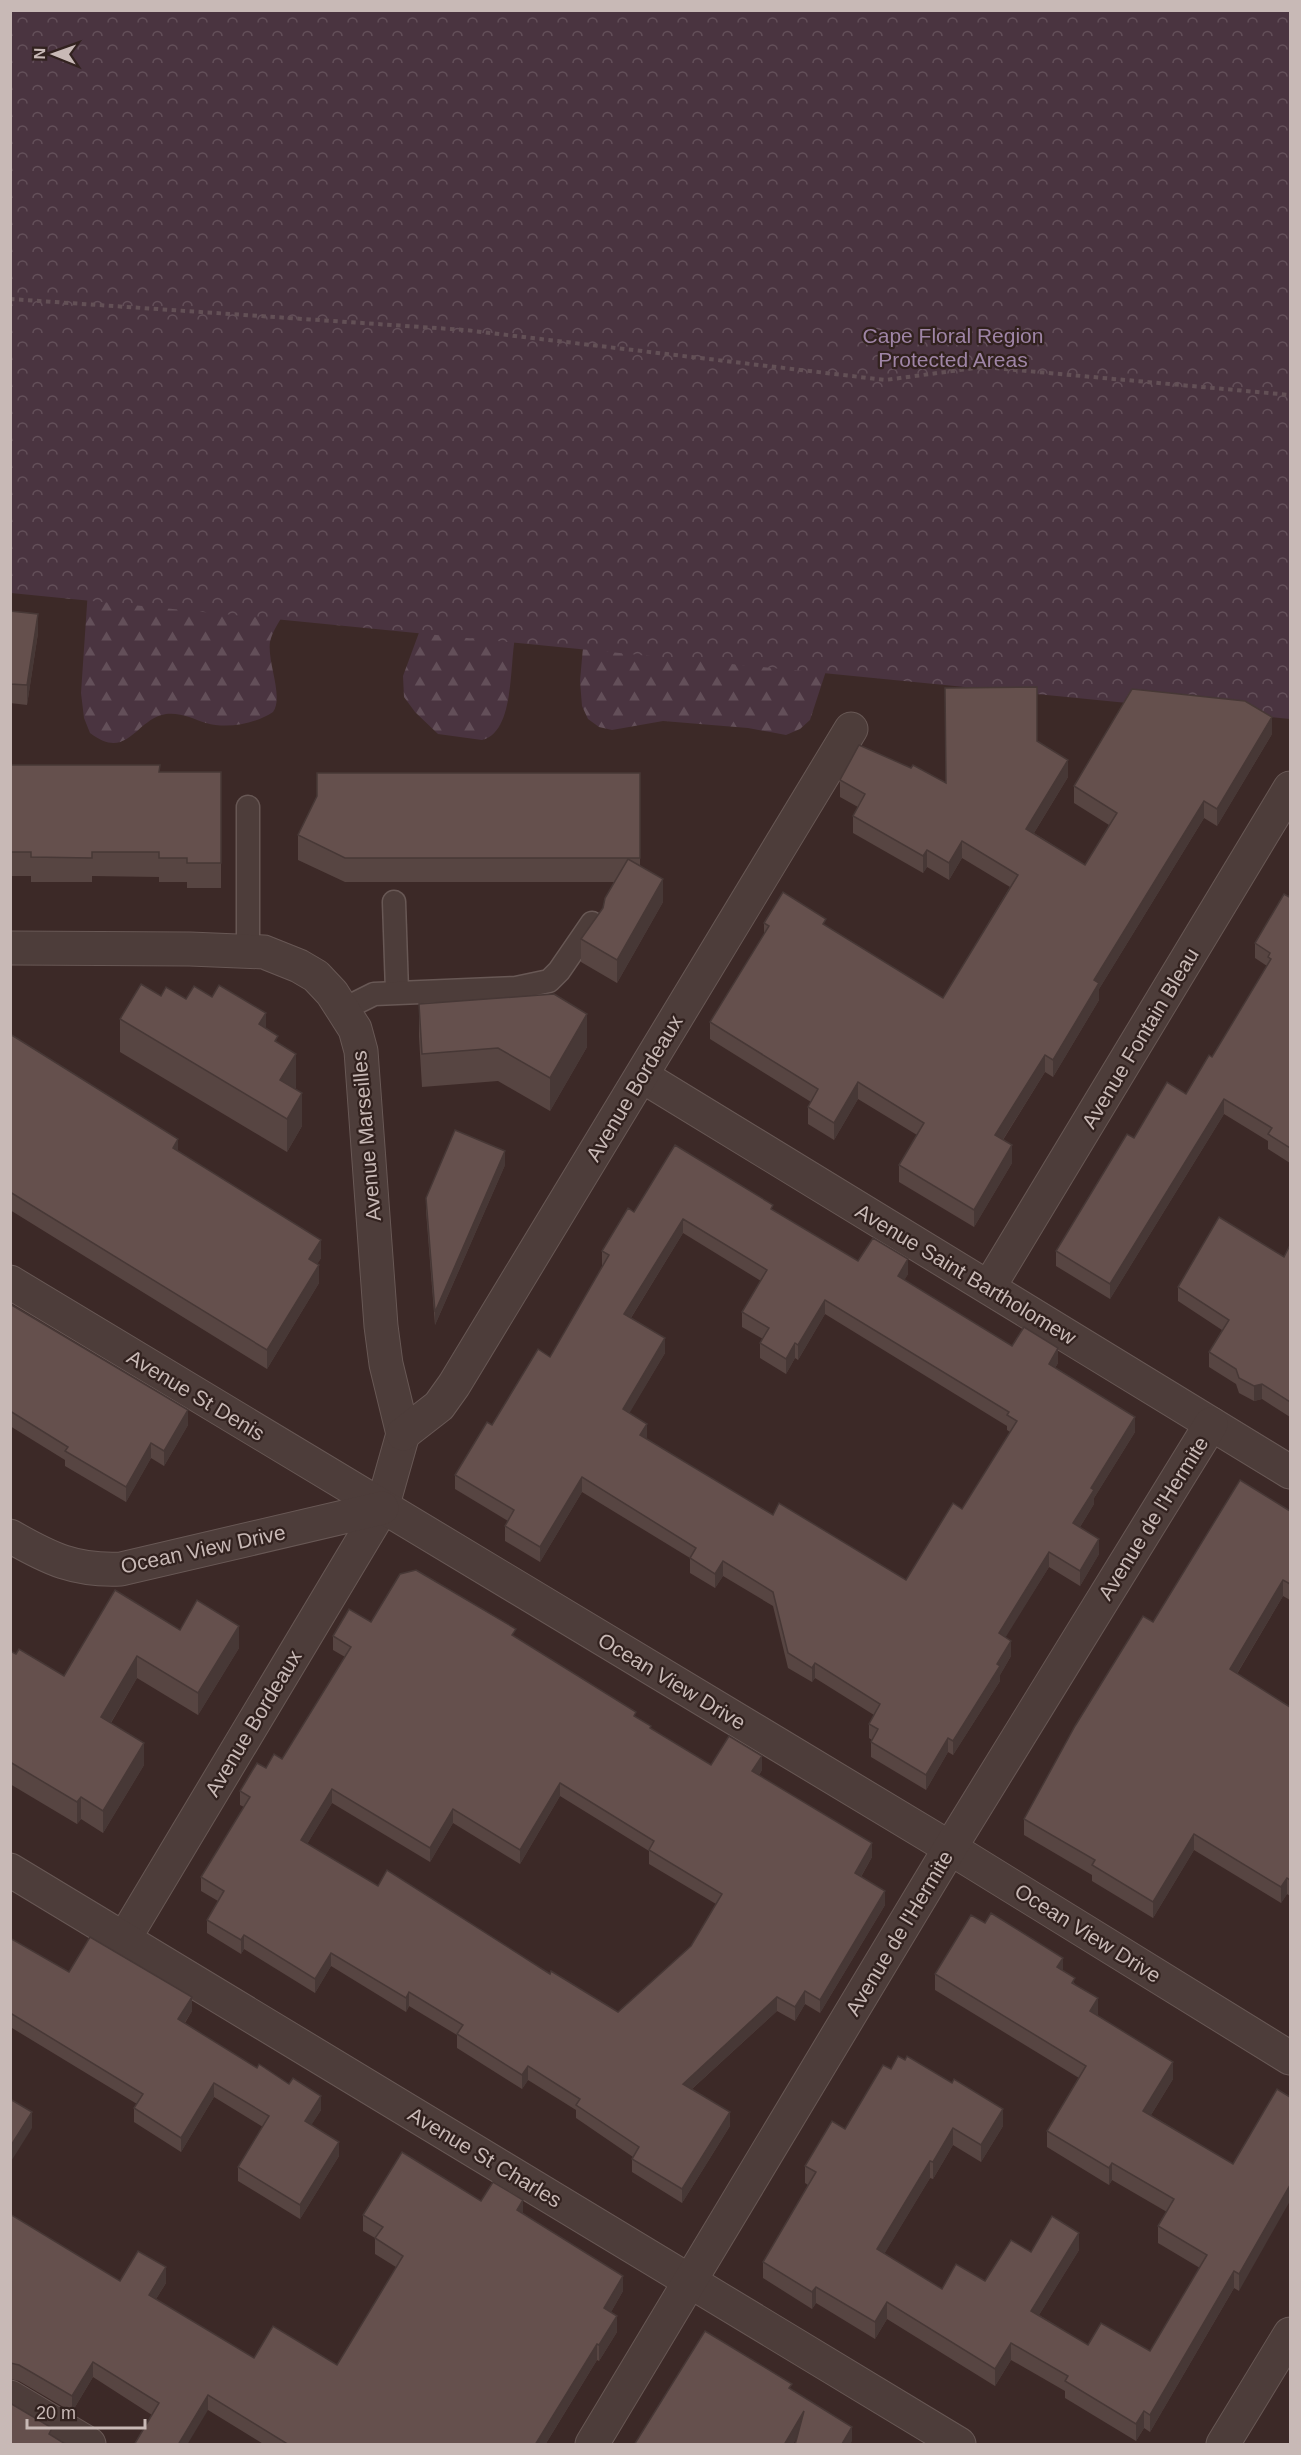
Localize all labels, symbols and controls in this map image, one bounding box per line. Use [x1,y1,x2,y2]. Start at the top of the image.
north arrow [24,24,84,84]
text: N [31,48,48,60]
park label: Cape Floral Region Protected Areas [863,324,1043,371]
street label: Avenue Fontain Bleau [1077,944,1203,1132]
street label: Avenue Bordeaux [581,1010,687,1165]
street label: Avenue Marseilles [347,1050,385,1222]
street label: Avenue Saint Bartholomew [852,1199,1081,1349]
street label: Avenue St Denis [123,1345,269,1445]
street label: Avenue de l'Hermite [1093,1432,1213,1604]
street label: Ocean View Drive [119,1520,287,1578]
street label: Ocean View Drive [594,1628,750,1734]
street label: Avenue Bordeaux [200,1645,306,1800]
street label: Avenue de l'Hermite [841,1846,957,2020]
street label: Ocean View Drive [1011,1879,1165,1987]
street label: Avenue St Charles [404,2102,566,2212]
scale bar [27,2392,146,2430]
text: 20 m [36,2403,76,2423]

